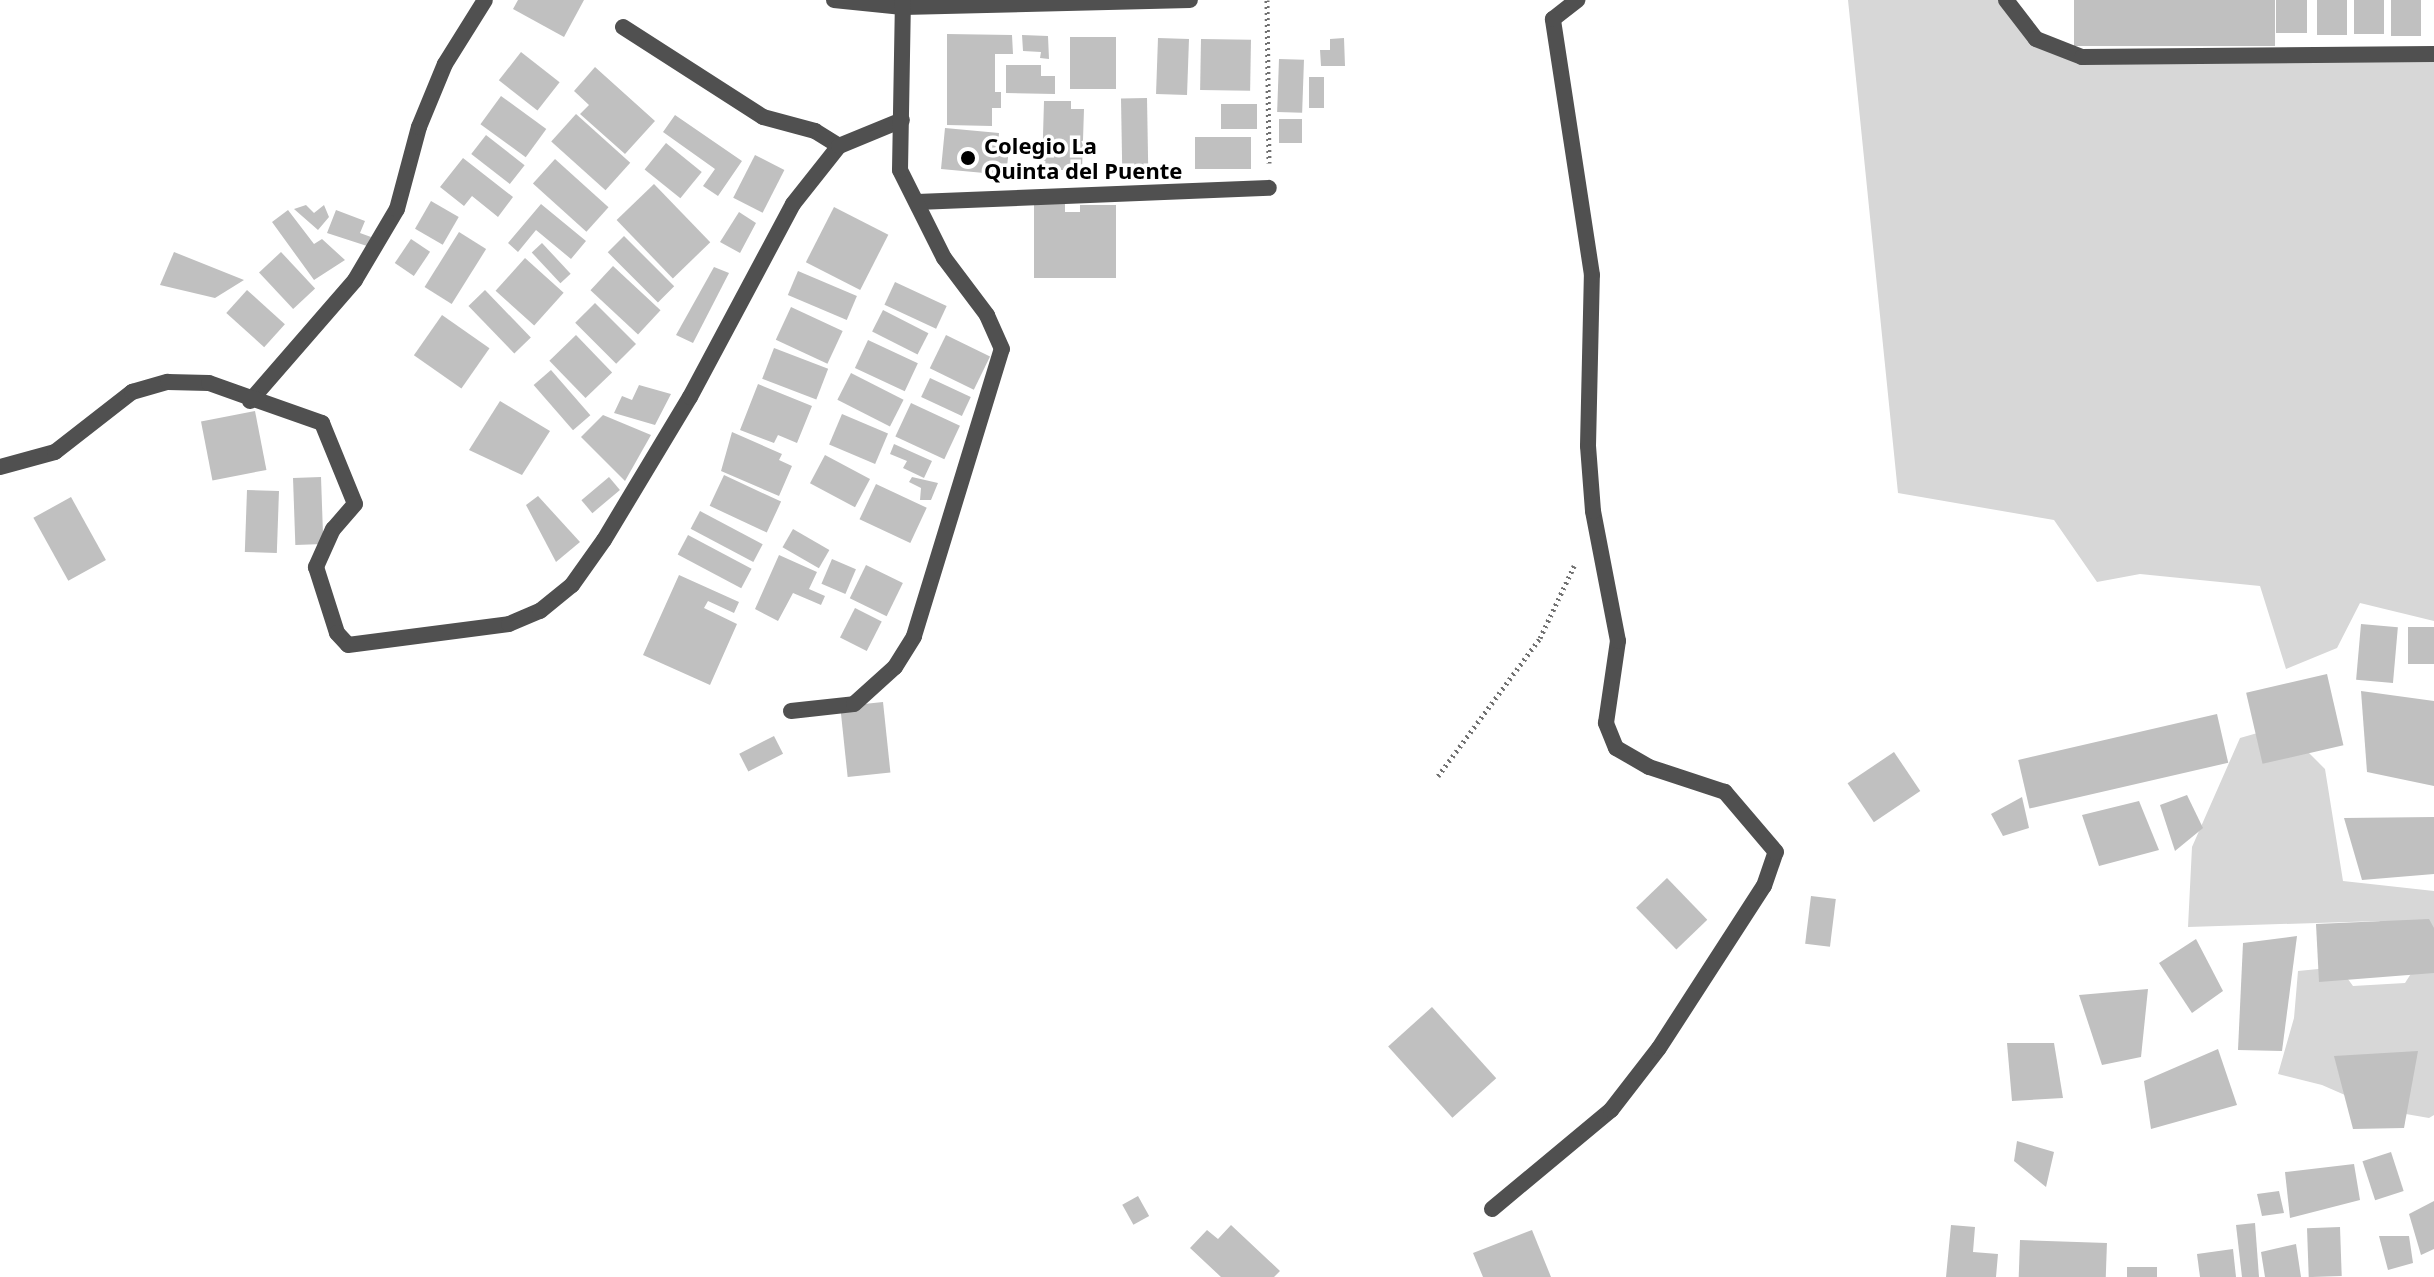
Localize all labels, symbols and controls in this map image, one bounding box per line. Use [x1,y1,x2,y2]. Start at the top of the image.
place label: Colegio La Quinta del Puente [984,132,1182,184]
marker: Colegio La Quinta del Puente [959,149,977,167]

